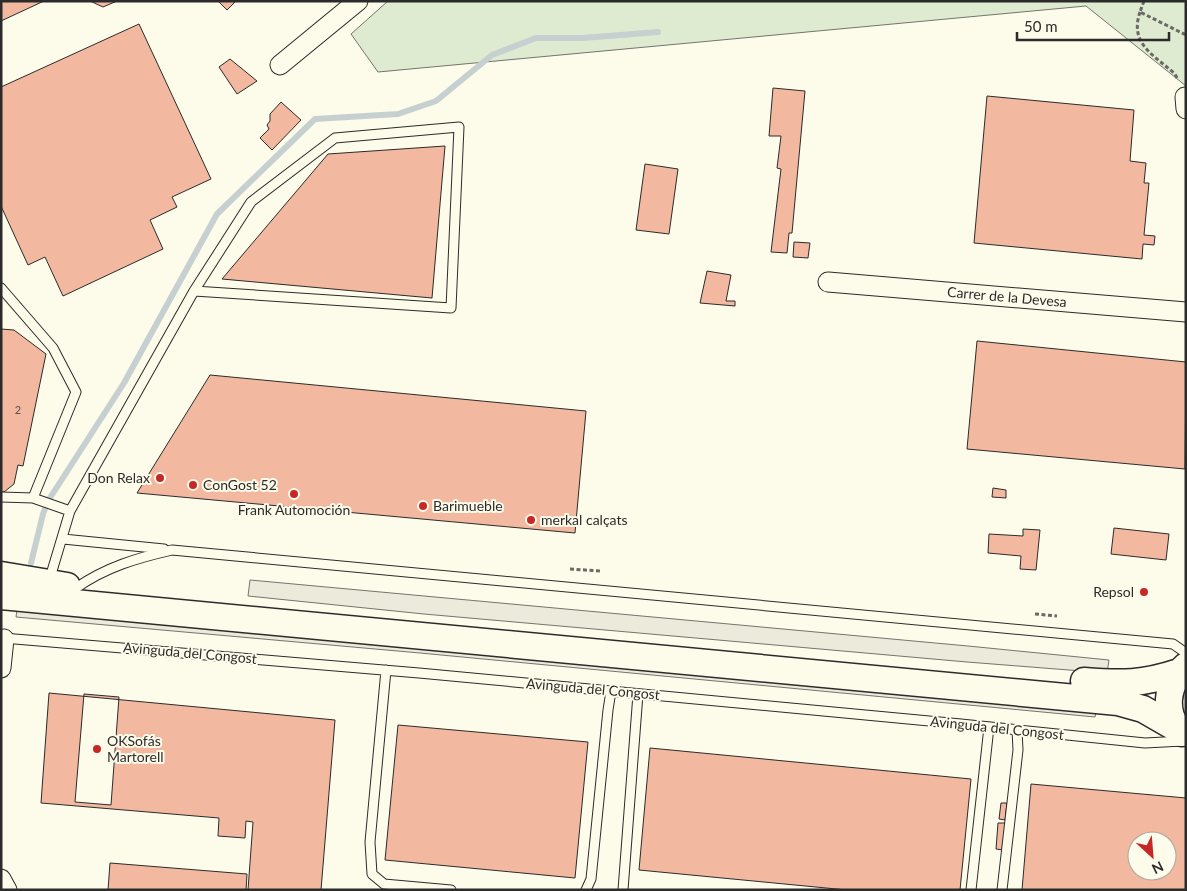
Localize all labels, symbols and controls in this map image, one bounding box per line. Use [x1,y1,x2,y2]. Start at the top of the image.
scale bar [1017,10,1170,42]
text: 50 m [1024,17,1058,35]
street label: Carrer de la Devesa [947,283,1068,310]
house number: 2 [15,403,21,416]
place label: Don Relax [87,469,150,486]
marker: Don Relax [154,472,166,484]
place label: ConGost 52 [203,476,277,493]
marker: ConGost 52 [187,479,199,491]
marker: Frank Automoción [288,488,300,500]
place label: Barimueble [433,497,503,514]
marker: Barimueble [417,500,429,512]
place label: Frank Automoción [238,501,350,518]
place label: merkal calçats [541,511,628,528]
marker: merkal calçats [525,514,537,526]
place label: Repsol [1093,583,1134,600]
marker: Repsol [1138,586,1150,598]
street label: Avinguda del Congost [123,638,258,667]
street label: Avinguda del Congost [526,674,661,703]
street label: Avinguda del Congost [929,712,1065,743]
place label: OKSofás Martorell [107,732,164,765]
marker: OKSofás Martorell [91,743,103,755]
north arrow [1127,831,1177,881]
text: N [1149,858,1166,878]

